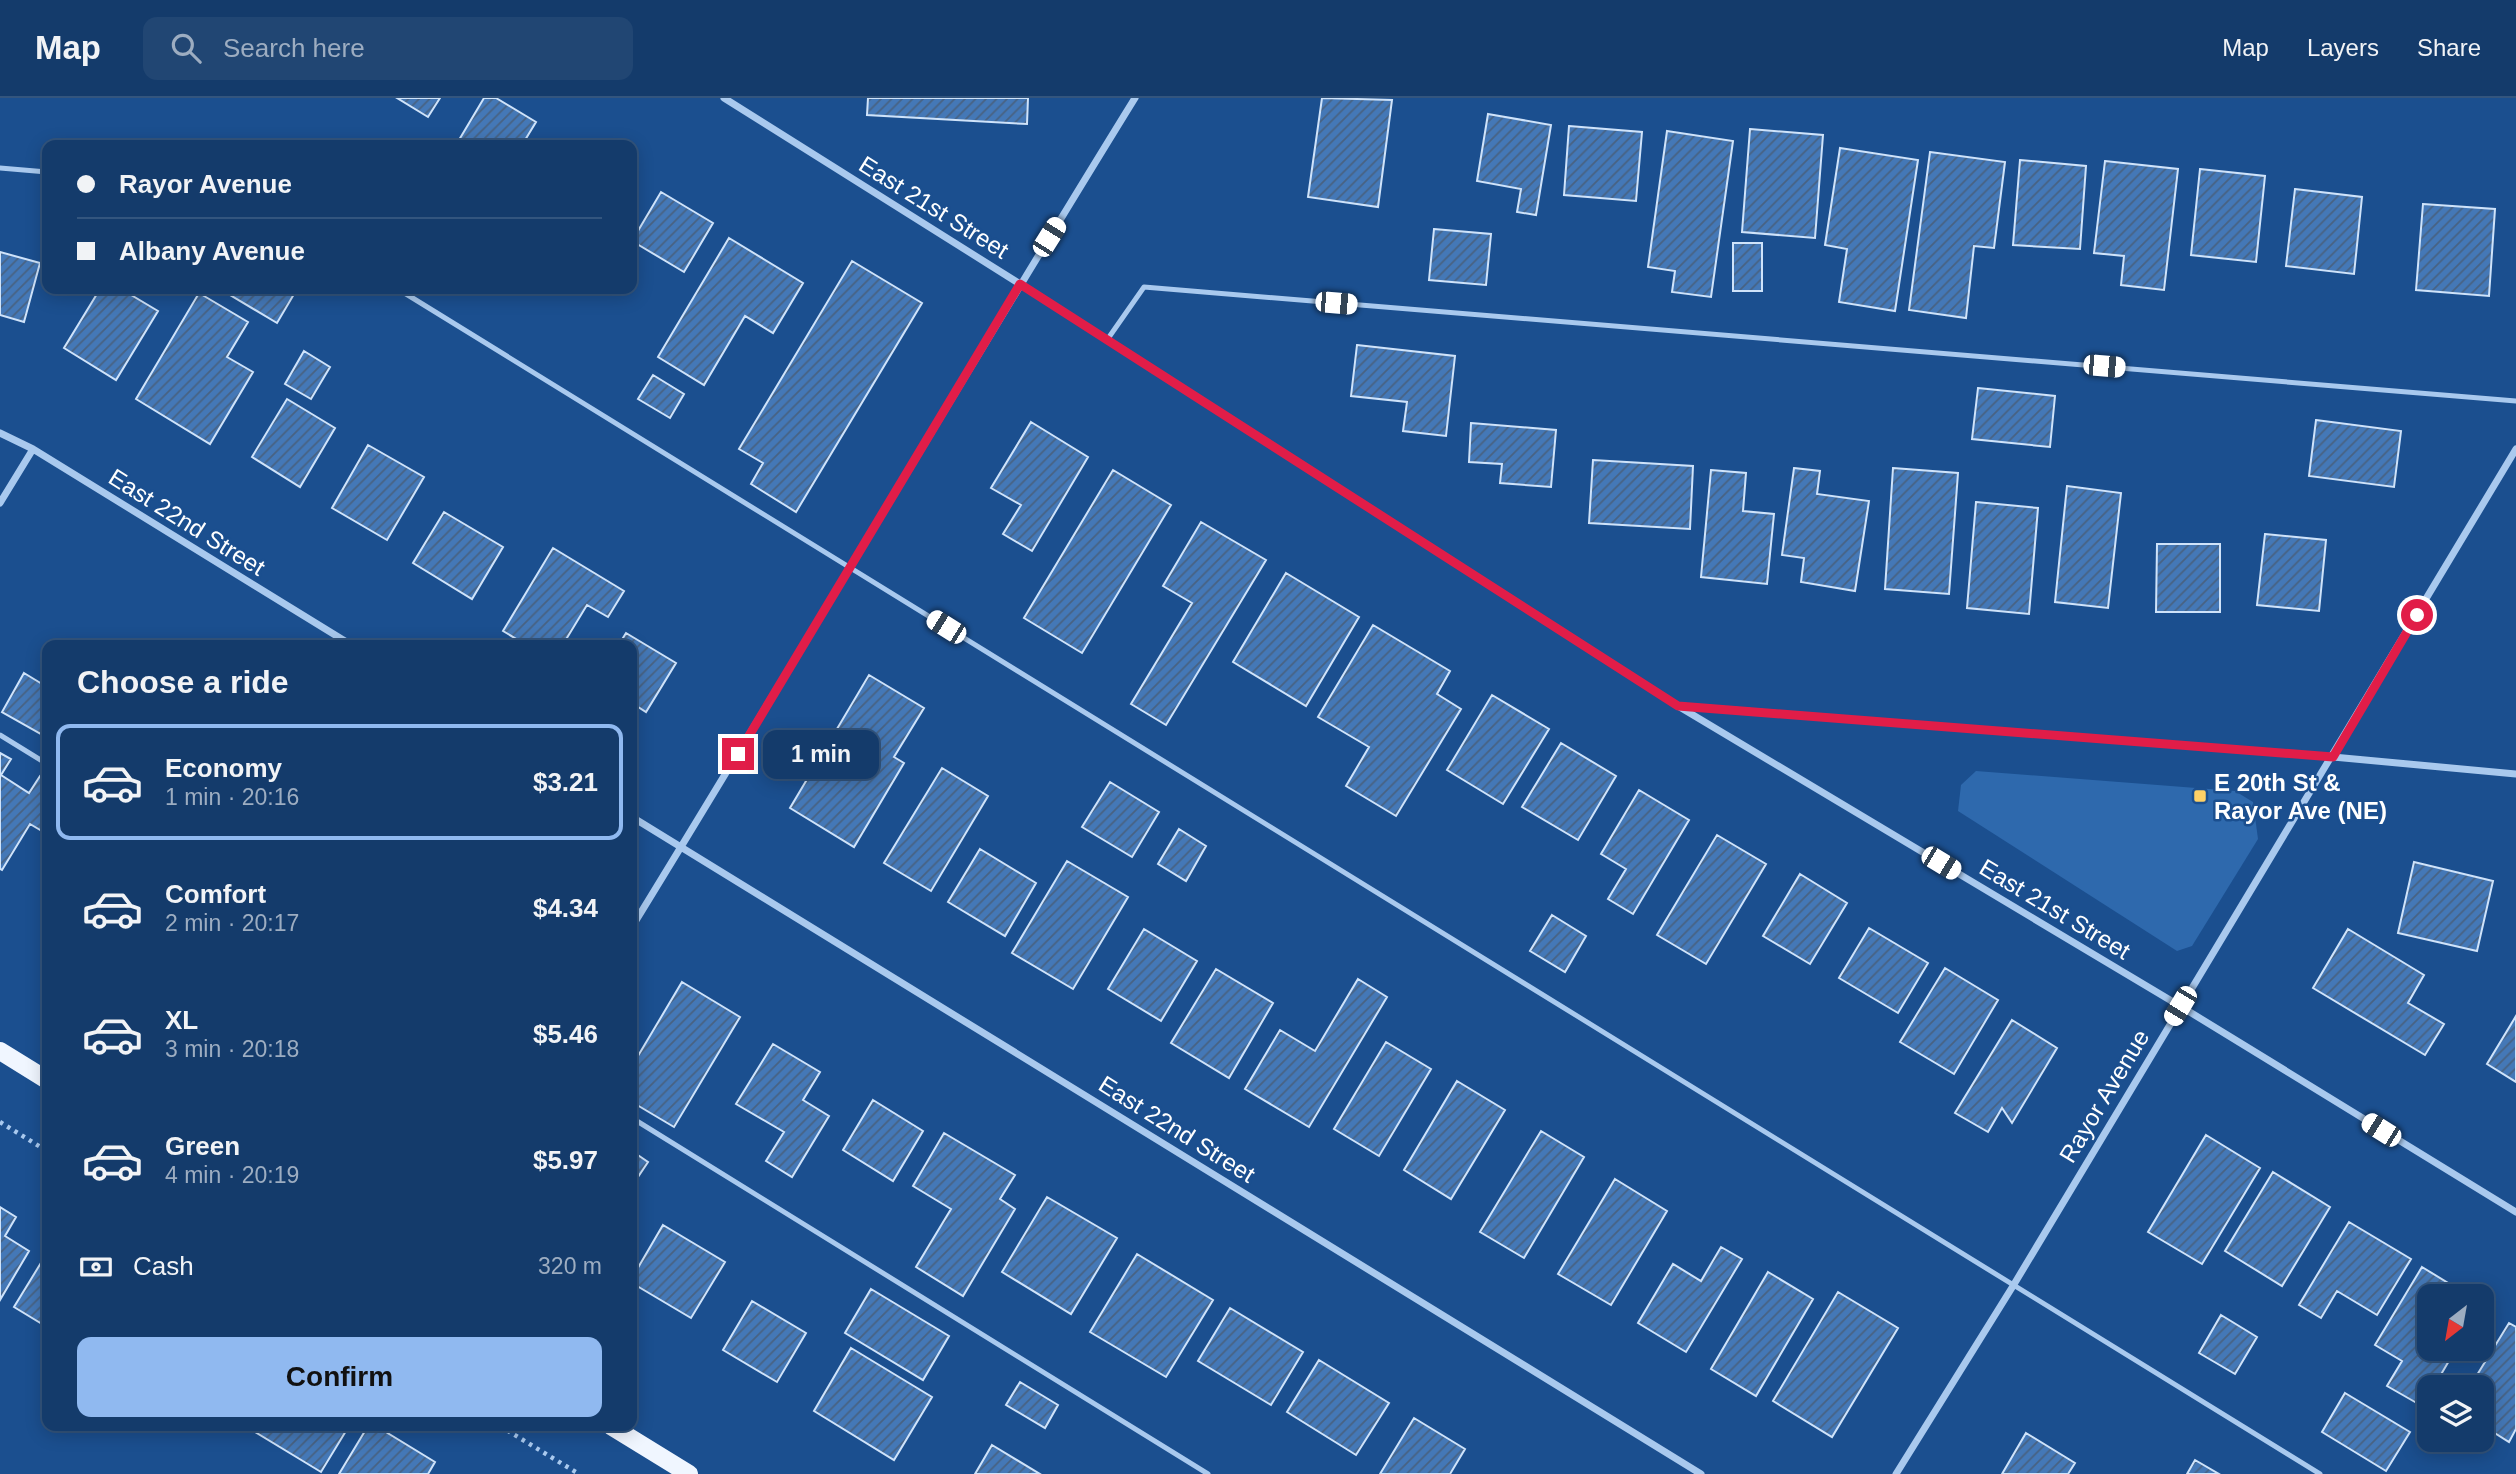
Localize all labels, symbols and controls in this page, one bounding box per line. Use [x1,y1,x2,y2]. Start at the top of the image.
search box [143,17,633,80]
text: Map [35,29,101,66]
icon: search [167,29,205,67]
text: Search here [223,33,365,63]
text: Map [2222,34,2269,61]
text: Layers [2307,34,2379,61]
text: Share [2417,34,2481,61]
street label: East 21st Street [854,150,1014,264]
text: Rayor Avenue [119,169,292,199]
car [1029,214,1070,260]
text: Albany Avenue [119,236,305,266]
car [1315,291,1358,315]
car [2083,354,2126,378]
street label: East 22nd Street [104,463,270,581]
route start [2401,599,2433,631]
car [923,607,970,647]
text: Choose a ride [77,664,289,700]
callout: 1 min [762,730,878,778]
route end [722,738,754,770]
text: 1 min [791,741,851,767]
icon: car [81,751,144,814]
text: Economy [165,753,282,783]
text: $3.21 [533,767,598,797]
place label: E 20th St & Rayor Ave (NE) [2214,769,2387,824]
text: 1 min · 20:16 [165,784,299,810]
marker: E 20th St & Rayor Ave (NE) [2192,788,2208,804]
car [1918,843,1965,883]
street label: East 21st Street [1975,853,2135,965]
icon: car [81,877,144,940]
text: Comfort [165,879,266,909]
text: $4.34 [533,893,598,923]
text: 2 min · 20:17 [165,910,299,936]
car [2161,983,2200,1029]
icon: car [81,1003,144,1066]
text: XL [165,1005,198,1035]
text: $5.46 [533,1019,598,1049]
street label: Rayor Avenue [2054,1025,2154,1167]
text: 3 min · 20:18 [165,1036,299,1062]
street label: East 22nd Street [1094,1070,1260,1188]
car [2358,1110,2405,1150]
icon: car [81,1129,144,1192]
text: Green [165,1131,240,1161]
text: $5.97 [533,1145,598,1175]
text: 4 min · 20:19 [165,1162,299,1188]
icon: cash [77,1248,115,1286]
text: Cash [133,1251,194,1281]
text: 320 m [538,1253,602,1279]
north arrow [2417,1284,2494,1362]
map controls [2417,1284,2494,1452]
button: Confirm [77,1337,602,1417]
button: layers [2417,1375,2494,1452]

